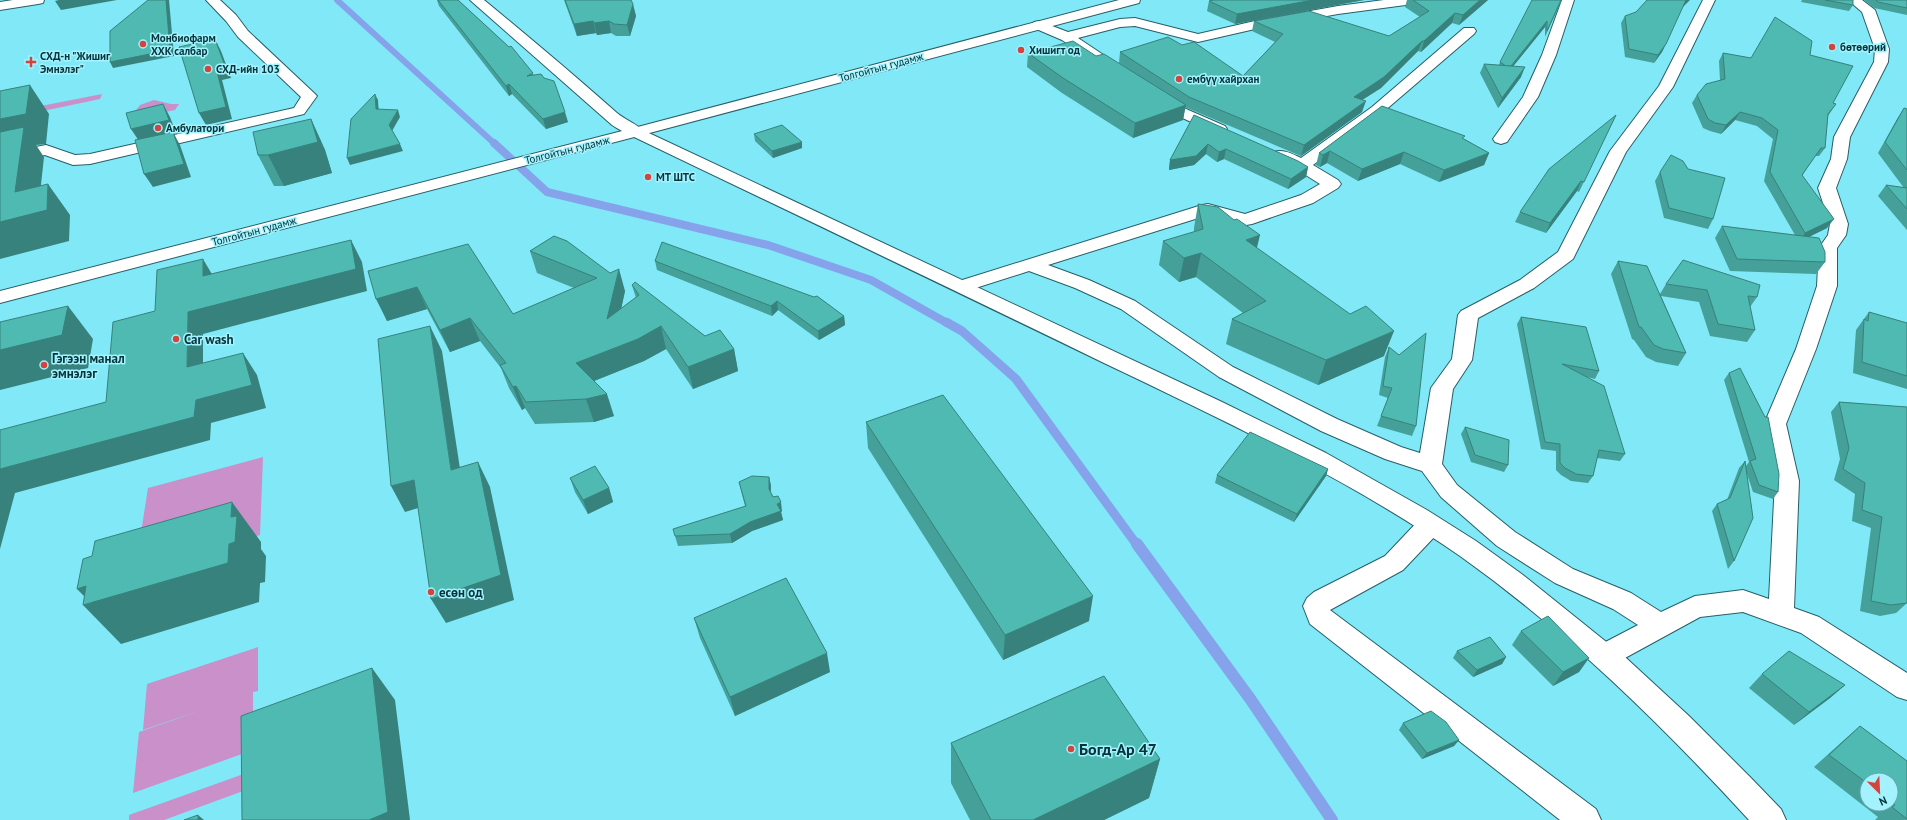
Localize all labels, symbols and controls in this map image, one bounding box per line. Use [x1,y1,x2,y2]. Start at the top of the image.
place label: Монбиофарм ХХК салбар [151,31,216,58]
marker: Монбиофарм ХХК салбар [138,39,148,49]
place label: бөтөөрий [1840,40,1886,54]
marker: бөтөөрий [1827,42,1837,52]
place label: Хишигт од [1029,43,1081,57]
marker: Хишигт од [1016,45,1026,55]
place label: СХД-н "Жишиг Эмнэлэг" [40,49,111,76]
street label: Толгойтын гудамж [837,49,926,85]
marker: СХД-н "Жишиг Эмнэлэг" [25,56,37,68]
place label: СХД-ийн 103 [216,62,280,76]
marker: СХД-ийн 103 [203,64,213,74]
place label: ембүү хайрхан [1187,72,1259,86]
marker: ембүү хайрхан [1174,74,1184,84]
place label: Амбулатори [166,121,224,135]
marker: Амбулатори [153,123,163,133]
street label: Толгойтын гудамж [523,132,612,167]
place label: MТ ШТС [656,170,695,184]
marker: MТ ШТС [643,172,653,182]
street label: Толгойтын гудамж [210,213,299,249]
place label: Car wash [184,331,234,348]
marker: Car wash [171,334,181,344]
place label: Гэгээн манал эмнэлэг [52,350,125,382]
marker: Гэгээн манал эмнэлэг [39,360,49,370]
place label: есөн од [439,584,483,601]
marker: есөн од [426,587,436,597]
place label: Богд-Ар 47 [1079,739,1157,759]
marker: Богд-Ар 47 [1066,744,1076,754]
north arrow [1859,772,1899,812]
text: N [1877,793,1889,809]

